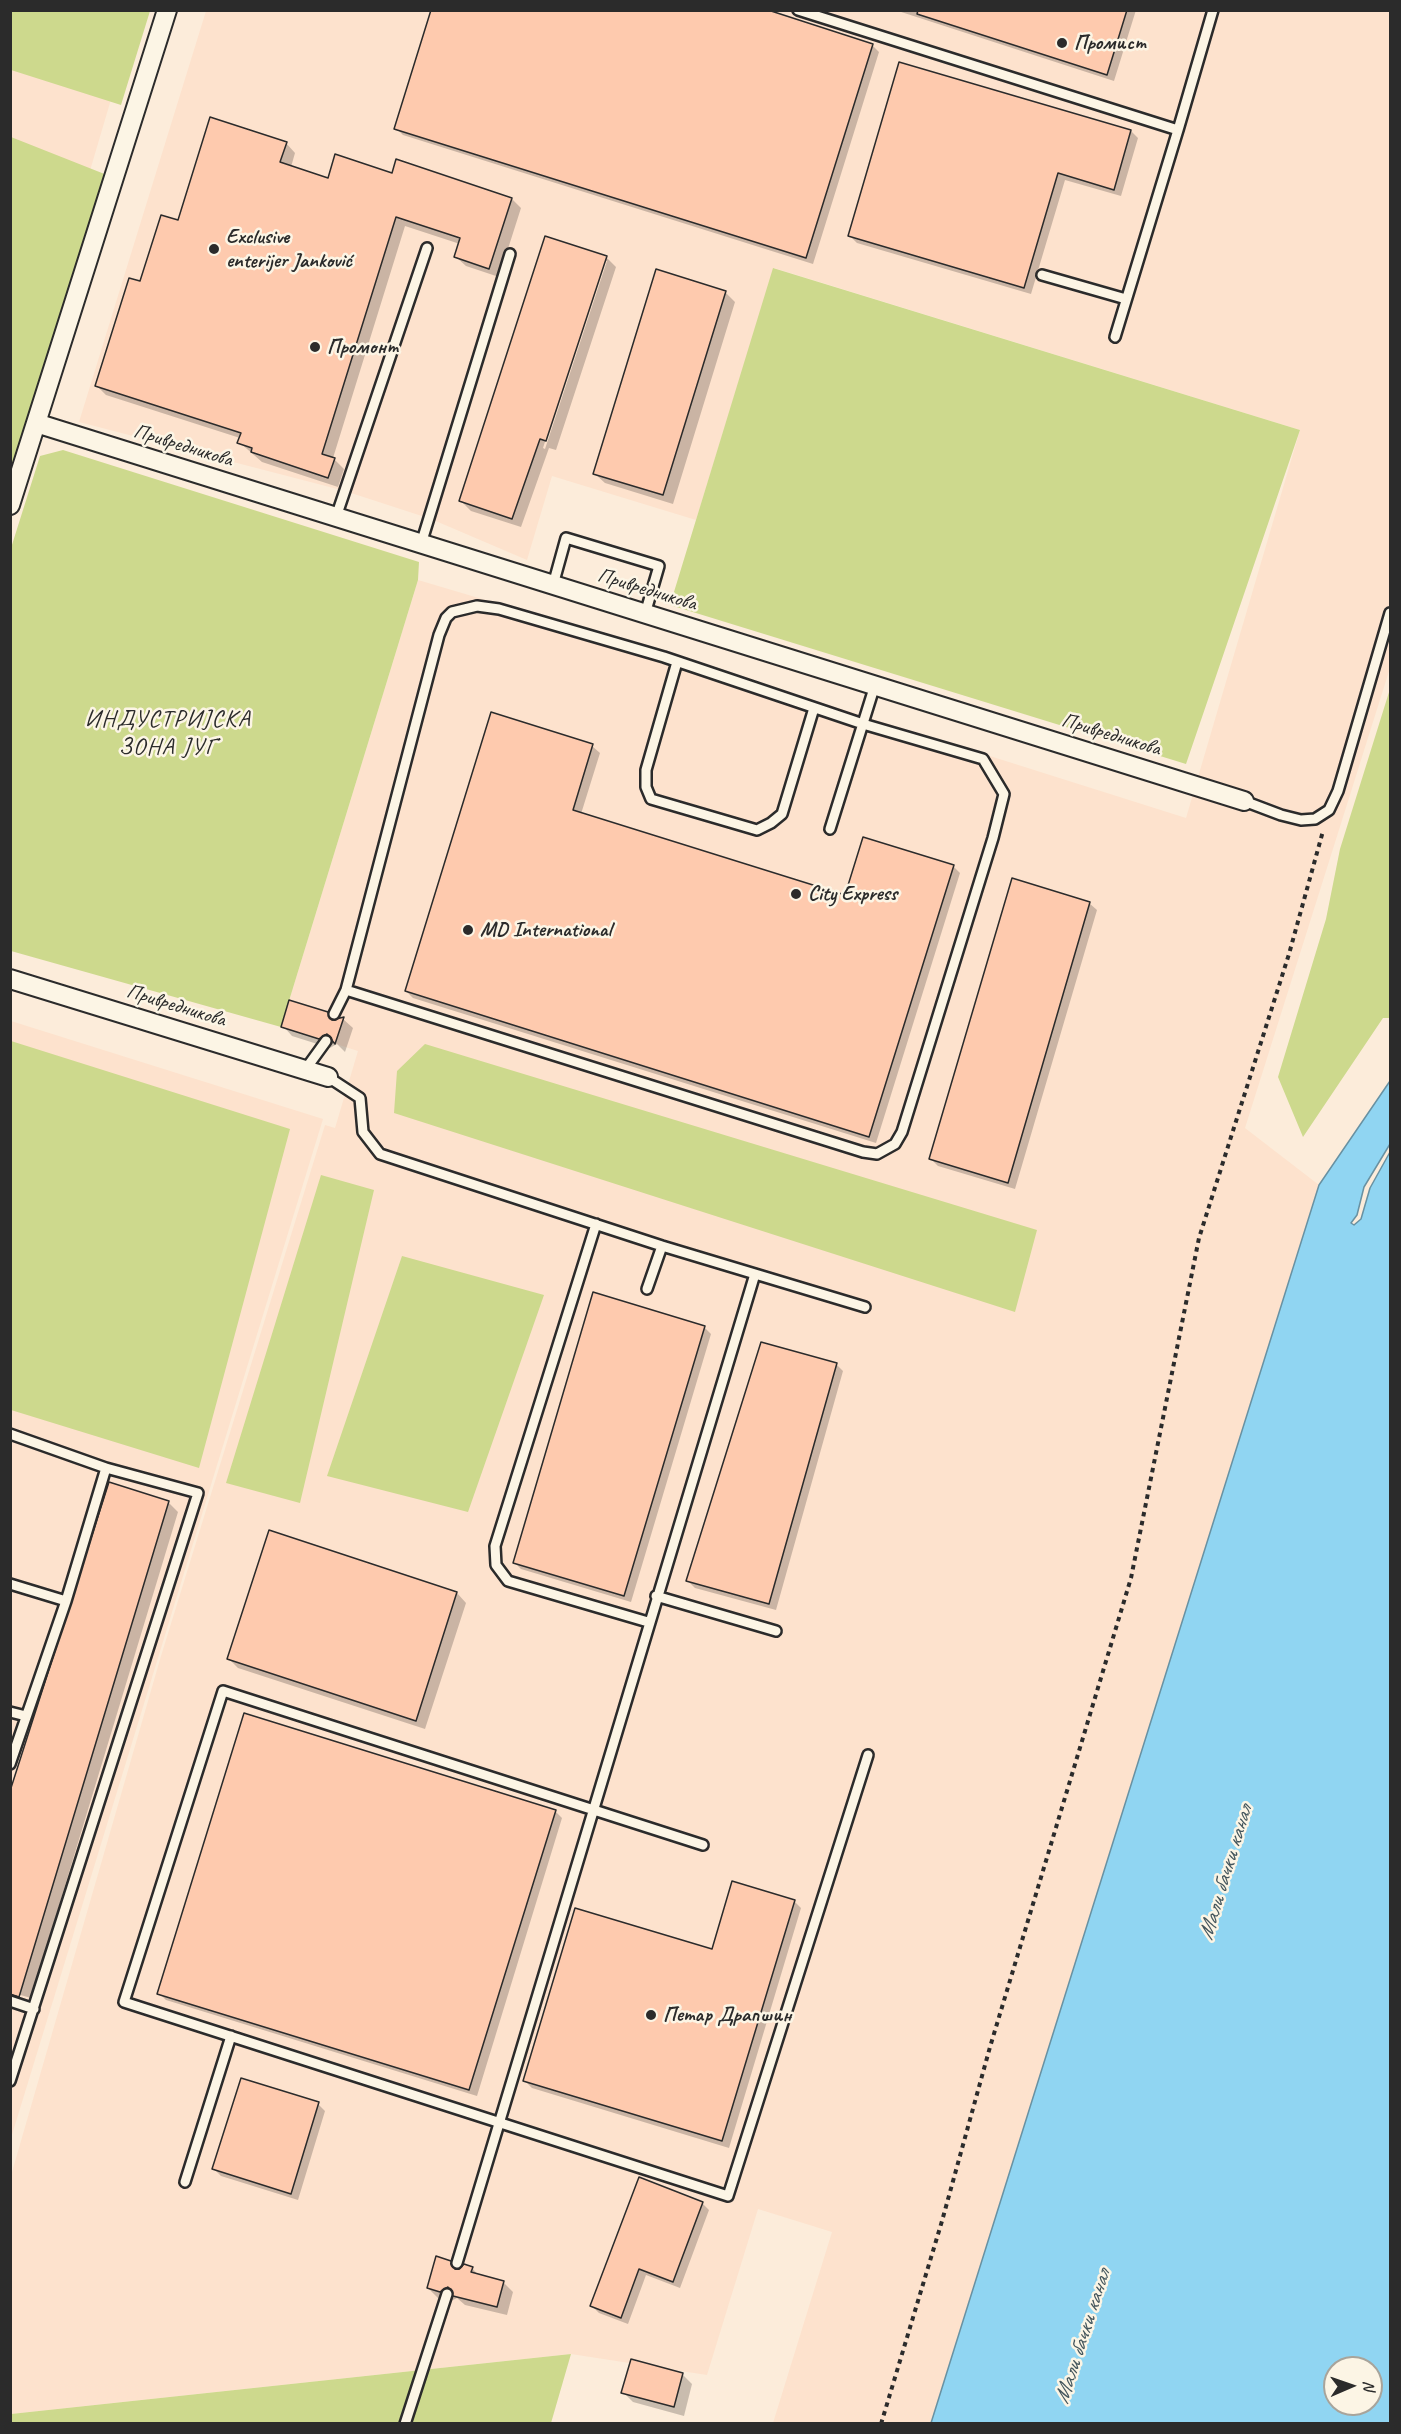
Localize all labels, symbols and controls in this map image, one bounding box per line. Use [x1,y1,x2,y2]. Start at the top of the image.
place label: Промист [1074,30,1145,56]
marker: Промист [1055,36,1069,50]
place label: Exclusive enterijer Janković [226,224,352,274]
marker: Exclusive enterijer Janković [207,242,221,256]
place label: Промонт [327,334,398,360]
marker: Промонт [308,340,322,354]
street label: Привредникова [130,419,236,473]
street label: Привредникова [594,563,700,617]
district label: ИНДУСТРИЈСКА ЗОНА ЈУГ [84,706,252,762]
street label: Привредникова [1058,708,1164,762]
place label: City Express [808,881,897,907]
marker: City Express [789,887,803,901]
place label: MD International [480,917,611,943]
marker: MD International [461,923,475,937]
street label: Привредникова [123,979,229,1033]
water label: Мали бачки канал [1193,1803,1259,1943]
place label: Петар Драпшин [663,2002,792,2028]
marker: Петар Драпшин [644,2008,658,2022]
water label: Мали бачки канал [1049,2267,1117,2407]
north arrow [1323,2356,1383,2416]
text: N [1359,2380,1379,2391]

